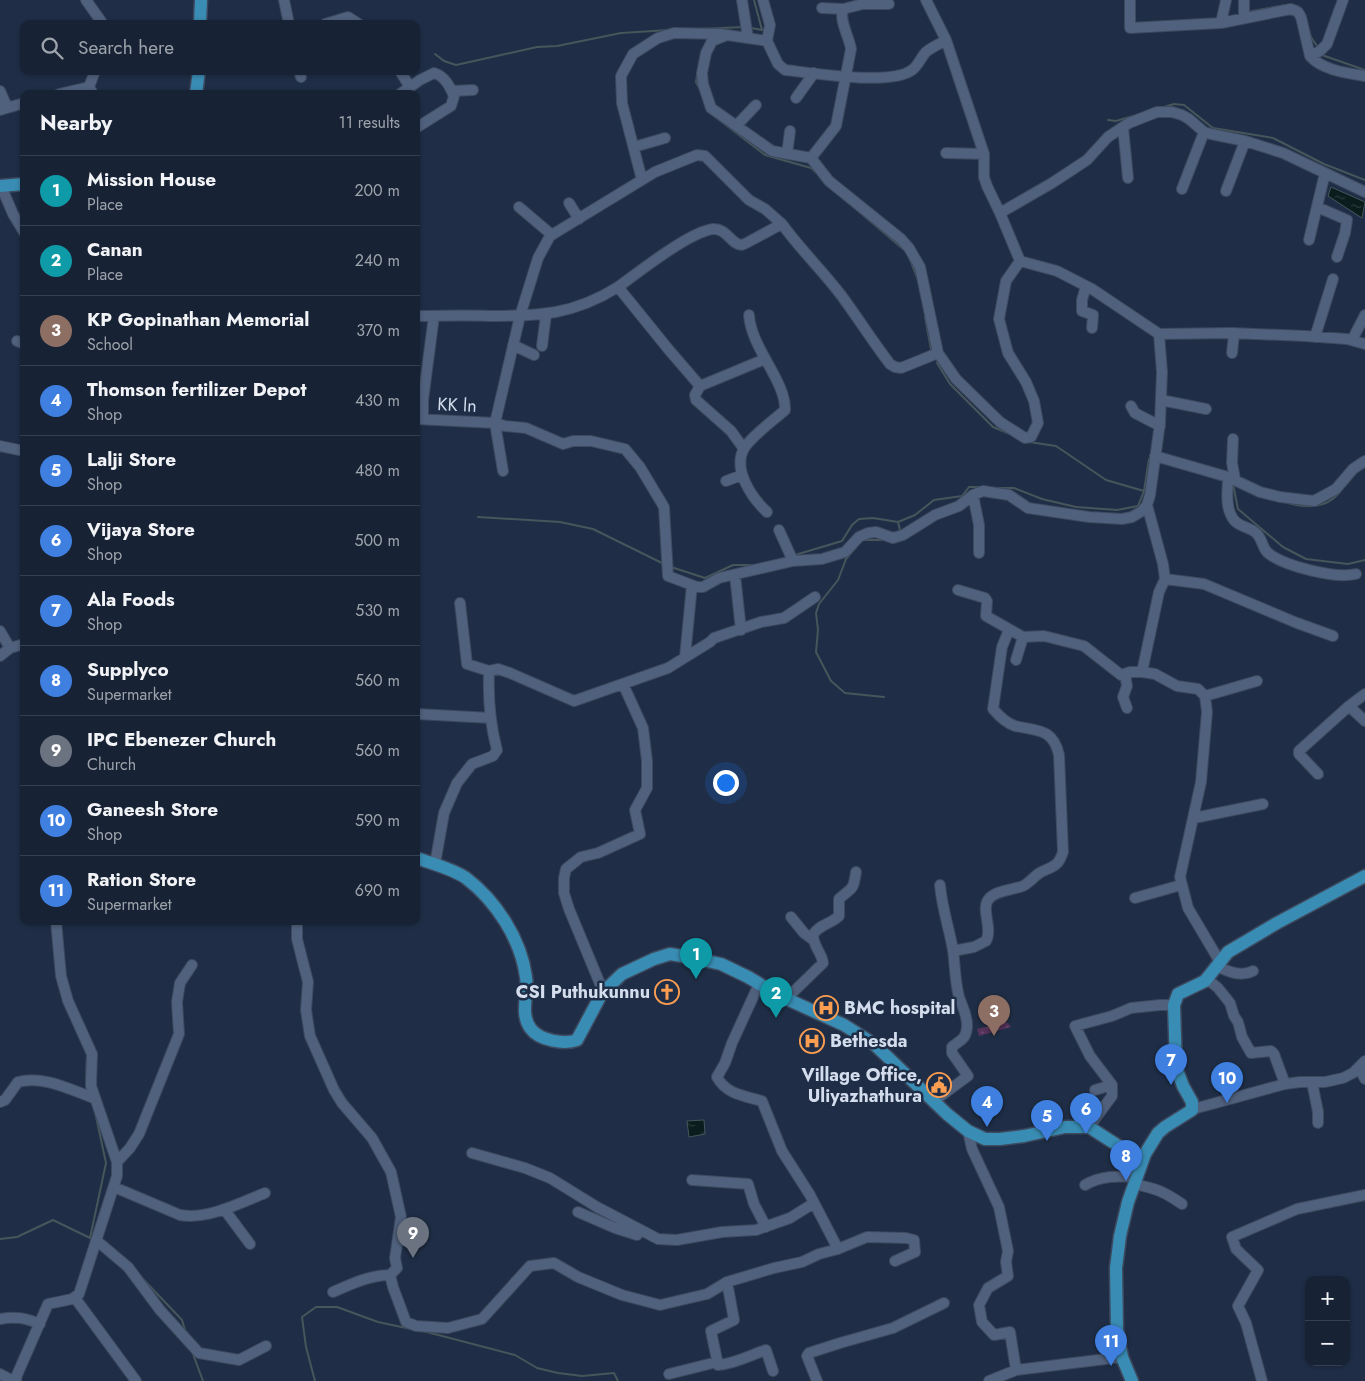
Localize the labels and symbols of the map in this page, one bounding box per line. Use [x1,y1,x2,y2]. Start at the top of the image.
street label: KK ln [437,391,477,419]
your location [713,770,739,796]
pin: 1 [680,938,712,979]
pin: 2 [760,977,792,1018]
place label: CSI Puthukunnu [516,979,650,1005]
church icon: CSI Puthukunnu [654,979,680,1005]
hospital icon: BMC hospital [813,995,839,1021]
place label: BMC hospital [844,995,955,1021]
pin: 3 [978,995,1010,1036]
hospital icon: Bethesda [799,1028,825,1054]
place label: Bethesda [830,1028,908,1054]
pin: 7 [1155,1044,1187,1085]
place label: Village Office, Uliyazhathura [800,1062,922,1109]
pin: 10 [1211,1062,1243,1103]
public building icon: Village Office, Uliyazhathura [926,1072,952,1098]
pin: 4 [971,1086,1003,1127]
pin: 6 [1070,1093,1102,1134]
pin: 5 [1031,1100,1063,1141]
pin: 8 [1110,1140,1142,1181]
pin: 9 [397,1217,429,1258]
pin: 11 [1095,1325,1127,1366]

